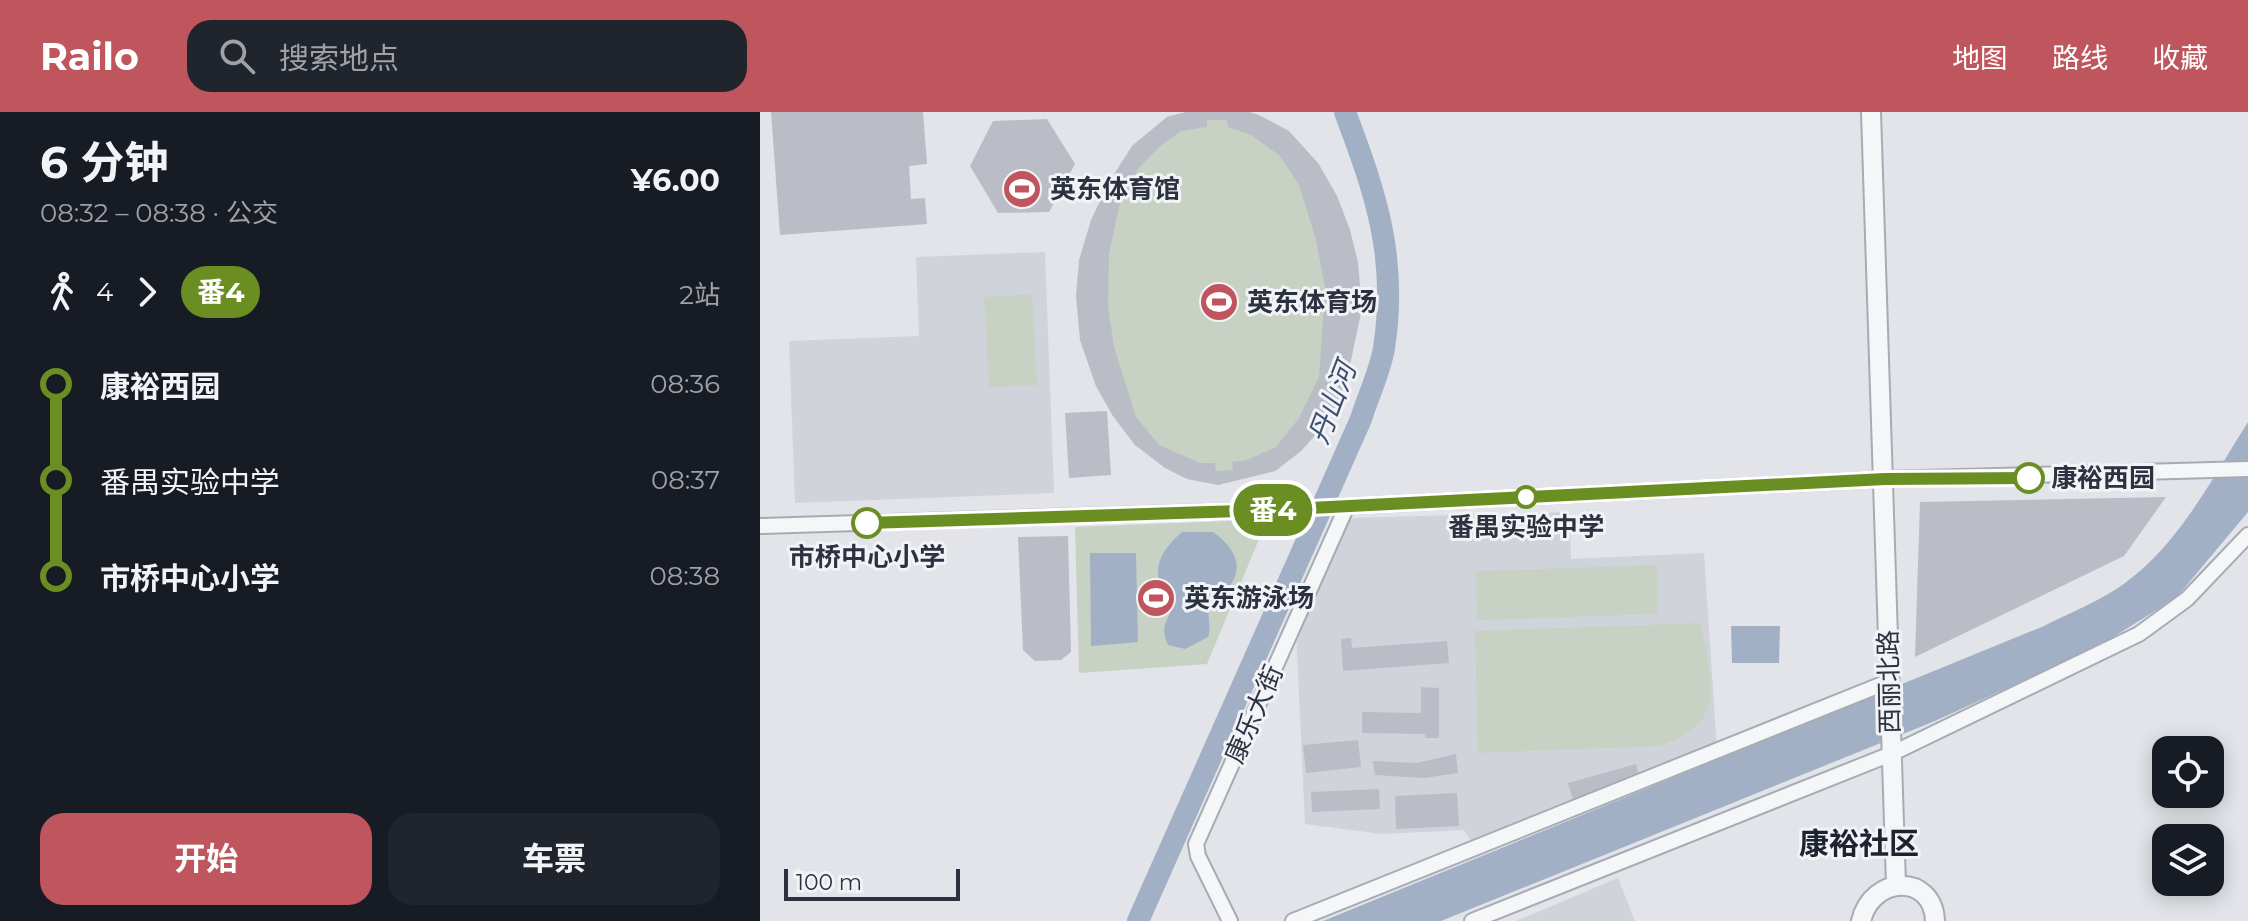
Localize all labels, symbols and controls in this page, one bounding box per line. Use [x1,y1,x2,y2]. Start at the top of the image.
search box [187,20,747,92]
text: Railo [40,33,139,80]
icon: search [215,34,259,78]
text: 搜索地点 [279,40,399,77]
text: 地图 [1952,41,2008,75]
text: 路线 [2052,41,2108,75]
text: 收藏 [2152,41,2208,75]
text: 6 分钟 [40,135,168,189]
text: ¥6.00 [631,162,720,199]
sports icon: 英东体育馆 [1001,168,1043,210]
place label: 英东体育馆 [1050,173,1180,205]
text: 08:32 – 08:38 · 公交 [40,197,278,229]
icon: walk [40,270,84,314]
icon: forward [125,270,169,314]
text: 番4 [197,275,244,309]
text: 4 [96,276,113,308]
text: 2站 [679,279,720,311]
sports icon: 英东体育场 [1198,281,1240,323]
place label: 英东体育场 [1247,286,1377,318]
water label: 丹山河 [1301,353,1365,448]
text: 康裕西园 [100,368,220,405]
text: 08:36 [650,368,720,400]
place label: 康裕西园 [2051,462,2155,494]
marker: 康裕西园 [2014,463,2044,493]
text: 番禺实验中学 [100,464,280,501]
text: 08:37 [651,464,720,496]
line badge: 番4 [1237,484,1309,536]
marker: 番禺实验中学 [1515,486,1537,508]
text: 番4 [1249,493,1297,527]
marker: 市桥中心小学 [852,508,882,538]
place label: 番禺实验中学 [1448,511,1604,543]
place label: 市桥中心小学 [789,541,945,573]
text: 市桥中心小学 [100,560,280,597]
text: 08:38 [649,560,720,592]
sports icon: 英东游泳场 [1135,577,1177,619]
place label: 英东游泳场 [1184,582,1314,614]
street label: 西丽北路 [1872,630,1906,734]
street label: 康乐大街 [1218,660,1290,768]
map controls [2152,736,2224,896]
button: locate [2152,736,2224,808]
button: 开始 [40,813,372,905]
button: 车票 [388,813,720,905]
button: layers [2152,824,2224,896]
district label: 康裕社区 [1799,825,1919,862]
scale bar [784,865,960,901]
text: 100 m [796,869,862,896]

